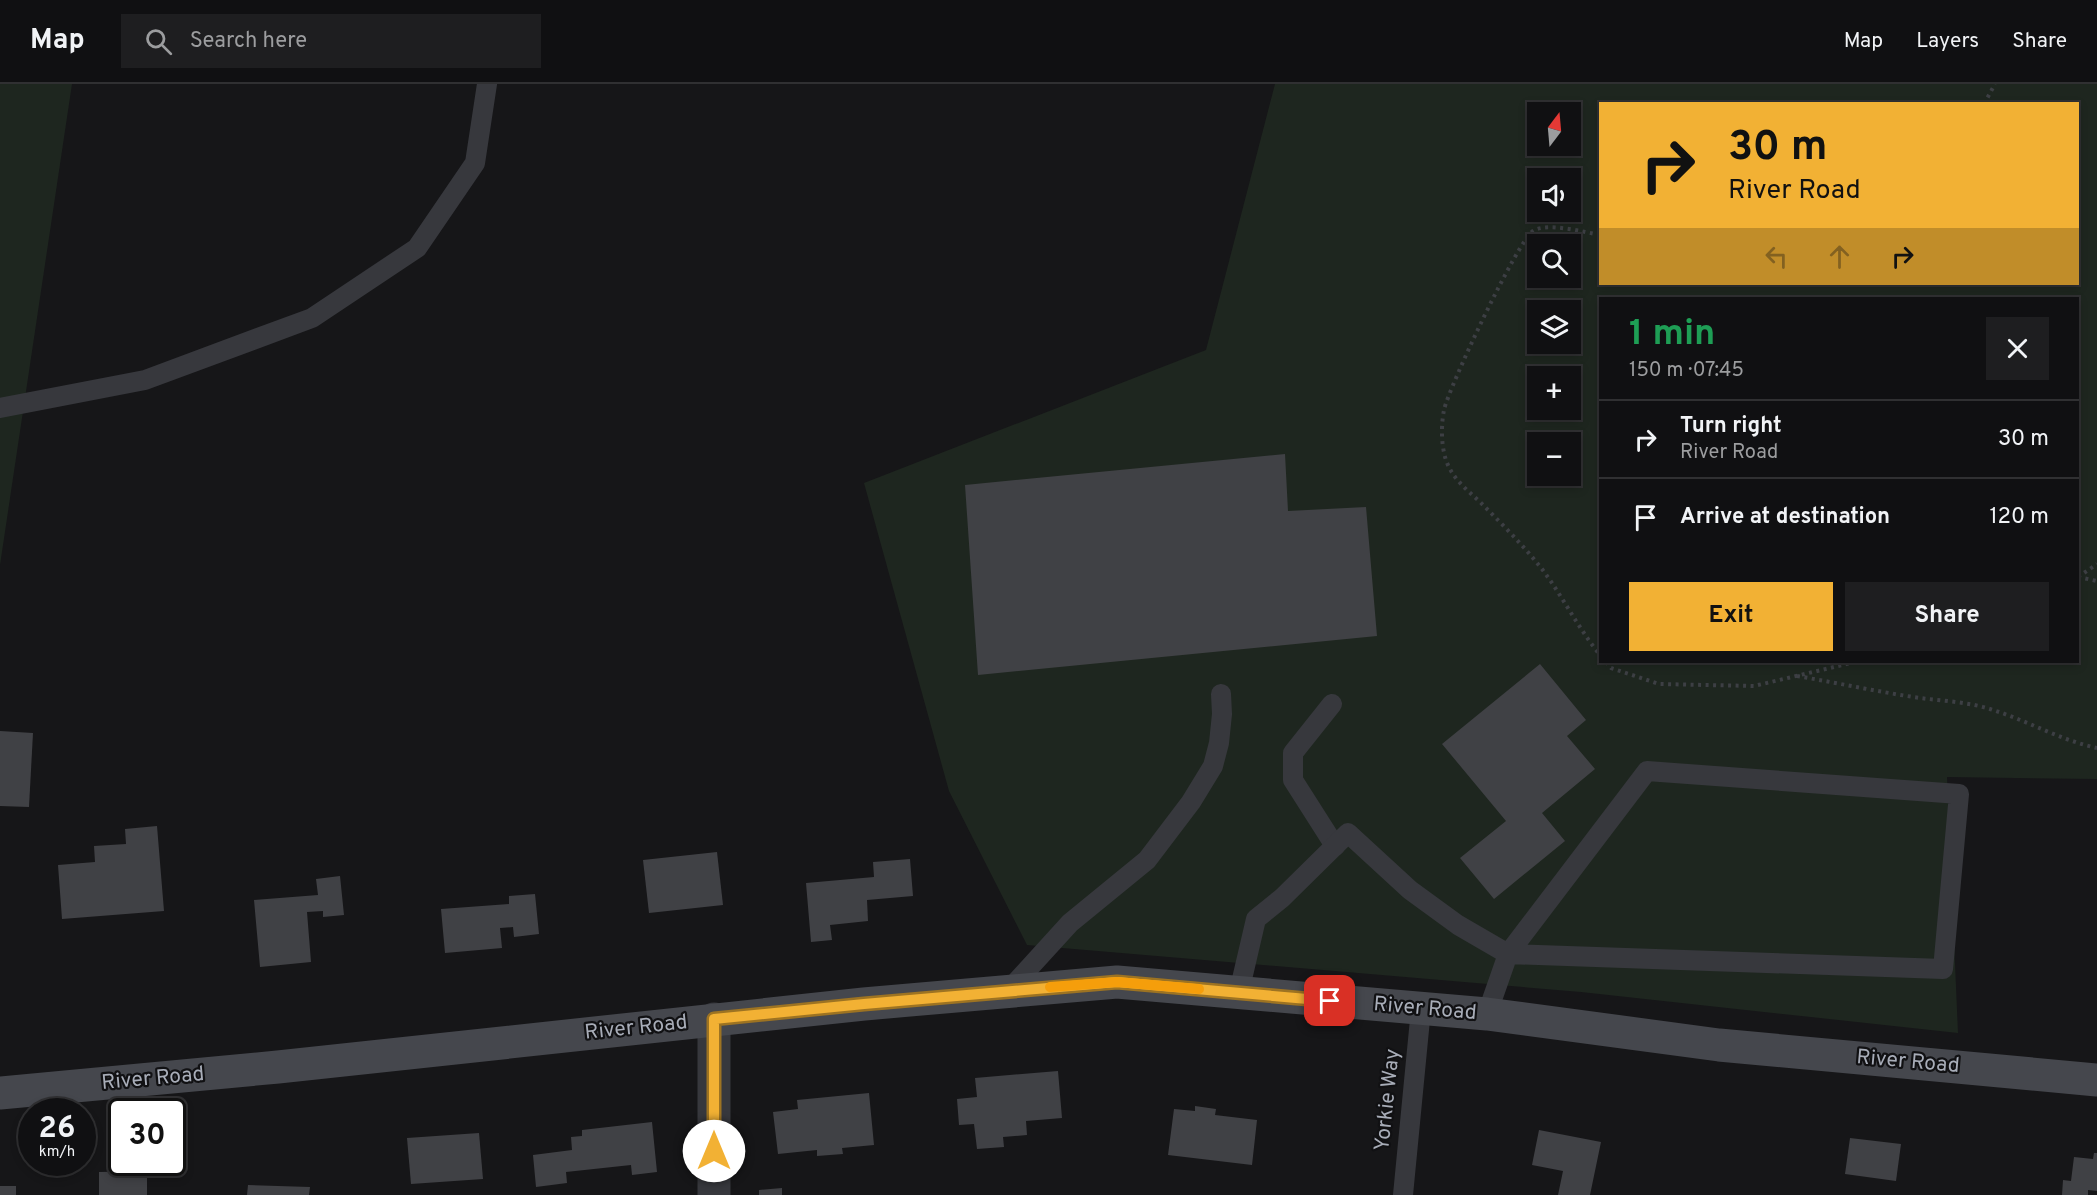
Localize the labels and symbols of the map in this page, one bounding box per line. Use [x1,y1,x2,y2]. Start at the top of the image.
north arrow [1527,102,1581,156]
pin [1304,975,1355,1026]
street label: River Road [1372,991,1478,1027]
street label: River Road [583,1009,689,1047]
street label: River Road [1855,1044,1961,1080]
street label: Yorkie Way [1369,1048,1407,1152]
street label: River Road [100,1061,206,1097]
speed limit sign: 30 [108,1098,186,1176]
position arrow [682,1119,746,1183]

